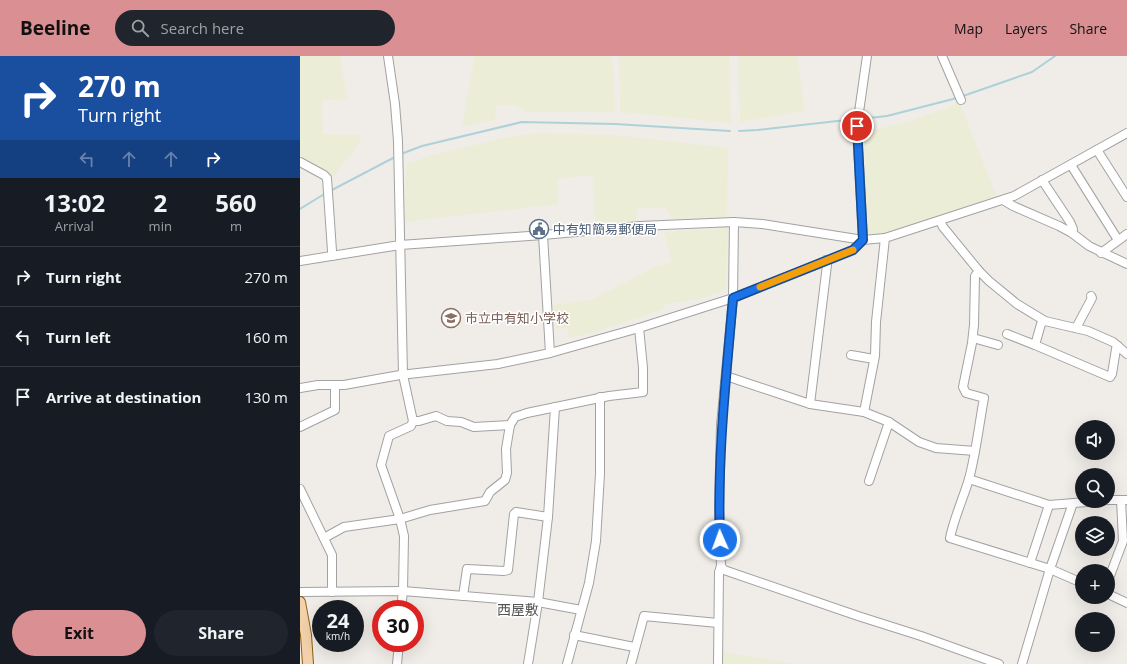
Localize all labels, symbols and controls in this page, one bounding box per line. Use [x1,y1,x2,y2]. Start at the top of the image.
search box [115,10,395,46]
text: Beeline [20,15,91,41]
icon: search [129,17,151,39]
text: Search here [161,18,244,38]
text: Map [954,19,983,38]
text: Layers [1005,19,1047,38]
text: Share [1069,19,1107,38]
text: 270 m [78,67,161,105]
icon: right [12,72,64,124]
text: Turn right [78,103,161,127]
pin [840,109,874,143]
icon: arrive [846,115,868,137]
icon: left [76,148,98,170]
icon: ahead [118,148,140,170]
icon: ahead [160,148,182,170]
icon: right [202,148,224,170]
text: 13:02 [43,186,105,219]
text: 2 [153,186,167,219]
text: 560 [215,186,257,219]
text: Arrival [55,217,94,235]
text: min [149,217,172,235]
text: m [230,217,242,235]
public building icon: 中有知簡易郵便局 [528,218,550,240]
place label: 中有知簡易郵便局 [553,220,657,238]
icon: right [12,266,34,288]
text: Turn right [46,267,121,287]
text: 270 m [244,267,288,287]
school or university icon: 市立中有知小学校 [440,307,462,329]
place label: 市立中有知小学校 [465,309,569,327]
icon: left [12,326,34,348]
text: Turn left [46,327,111,347]
text: 160 m [244,327,288,347]
icon: arrive [12,386,34,408]
text: Arrive at destination [46,387,201,407]
text: 130 m [244,387,288,407]
map controls [1075,420,1115,652]
button: sound [1075,420,1115,460]
button: search [1075,468,1115,508]
button: layers [1075,516,1115,556]
position arrow [699,519,741,561]
button: + [1075,564,1115,604]
speed limit sign: 30 [372,600,424,652]
district label: 西屋敷 [497,600,539,619]
text: 24 [327,607,349,634]
button: Exit [12,610,146,656]
button: Share [154,610,288,656]
button: − [1075,612,1115,652]
text: km/h [326,629,350,643]

